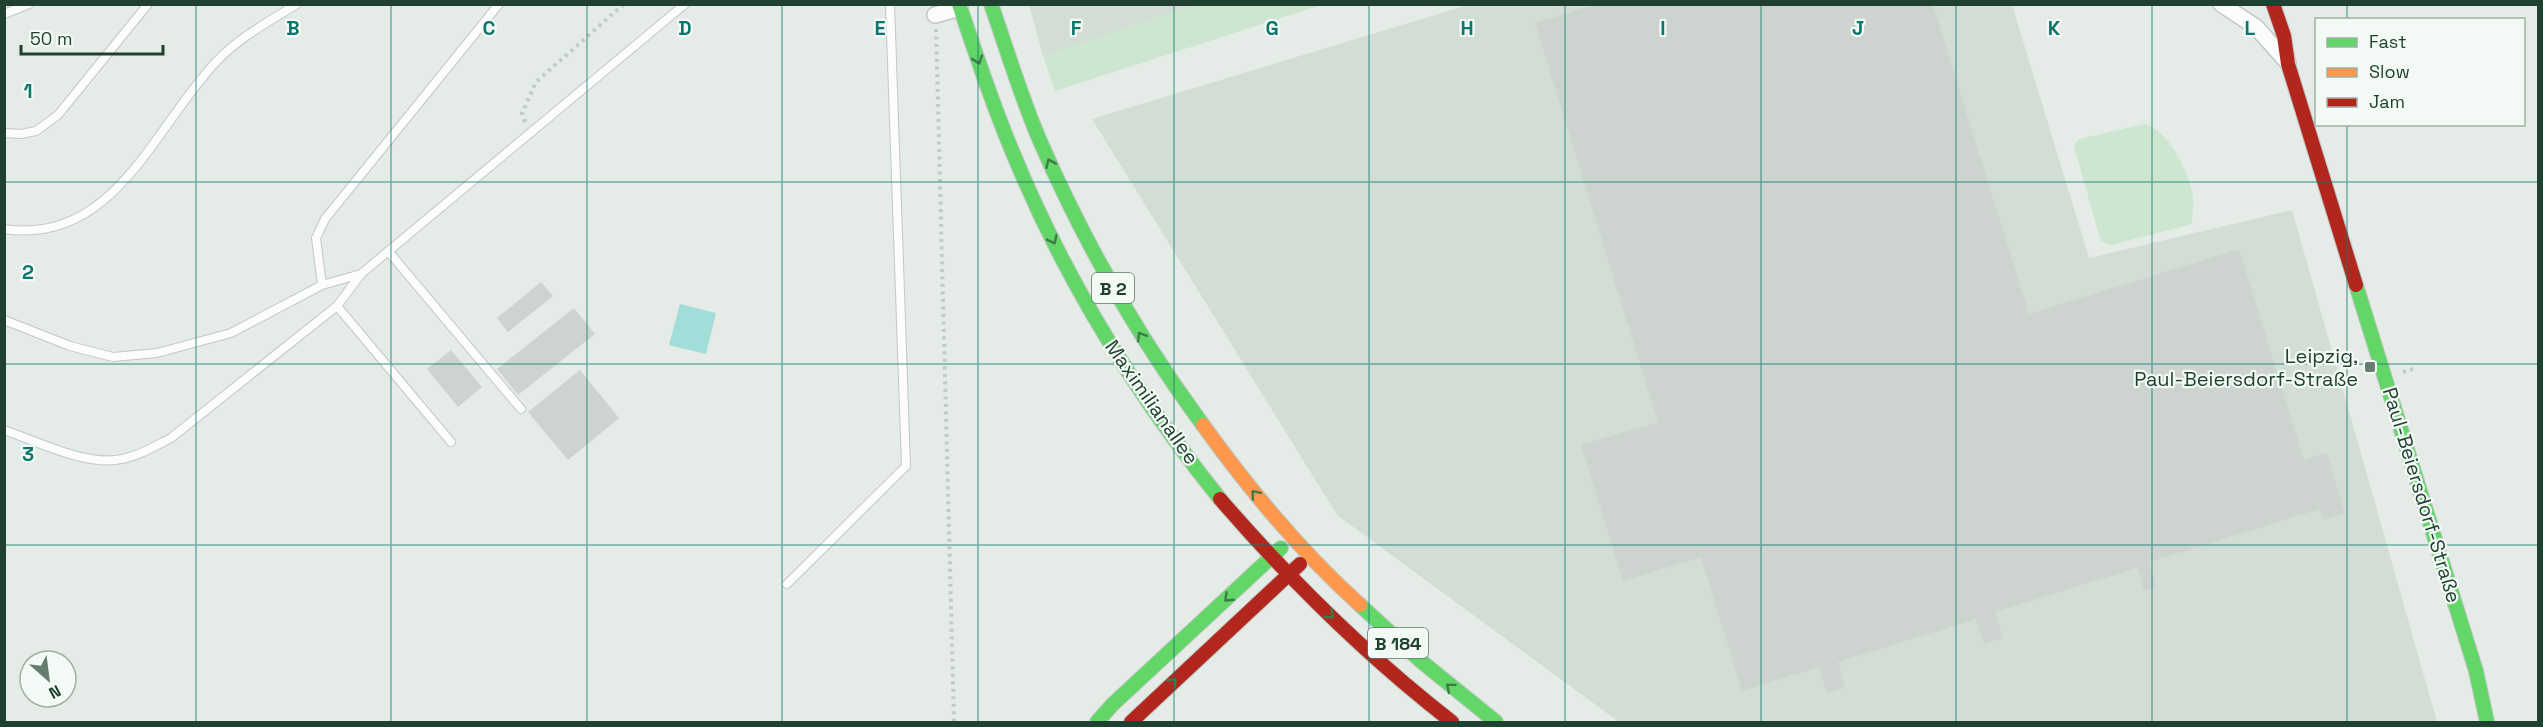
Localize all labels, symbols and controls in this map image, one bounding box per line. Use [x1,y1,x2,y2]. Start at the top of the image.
text: B [286,15,300,41]
text: C [483,15,496,41]
text: D [678,15,692,41]
text: E [874,15,886,41]
text: F [1071,15,1082,41]
text: G [1265,15,1279,41]
text: H [1460,15,1474,41]
text: I [1660,15,1666,41]
text: J [1852,15,1864,41]
text: K [2048,15,2061,41]
text: L [2245,15,2256,41]
scale bar [21,18,164,56]
legend [2315,18,2525,126]
text: 50 m [30,27,72,50]
text: Fast [2369,30,2406,53]
one-way arrow [970,54,983,65]
text: Slow [2369,60,2410,83]
text: 1 [23,78,33,104]
text: Jam [2369,90,2405,113]
one-way arrow [1045,159,1057,170]
one-way arrow [1046,233,1057,244]
text: 2 [22,259,34,285]
road number: B 2 [1092,273,1134,303]
one-way arrow [1136,332,1148,342]
street label: Maximilianallee [1099,335,1205,469]
place label: Leipzig, Paul-Beiersdorf-Straße [2134,343,2358,392]
marker: Leipzig, Paul-Beiersdorf-Straße [2363,360,2377,374]
street label: Paul-Beiersdorf-Straße [2377,384,2467,606]
text: 3 [22,441,34,467]
one-way arrow [1251,490,1262,501]
one-way arrow [1225,591,1235,602]
one-way arrow [1323,608,1334,619]
road number: B 184 [1368,628,1428,658]
north arrow [18,649,78,709]
one-way arrow [1166,679,1177,690]
text: N [45,680,64,704]
one-way arrow [1446,683,1457,694]

